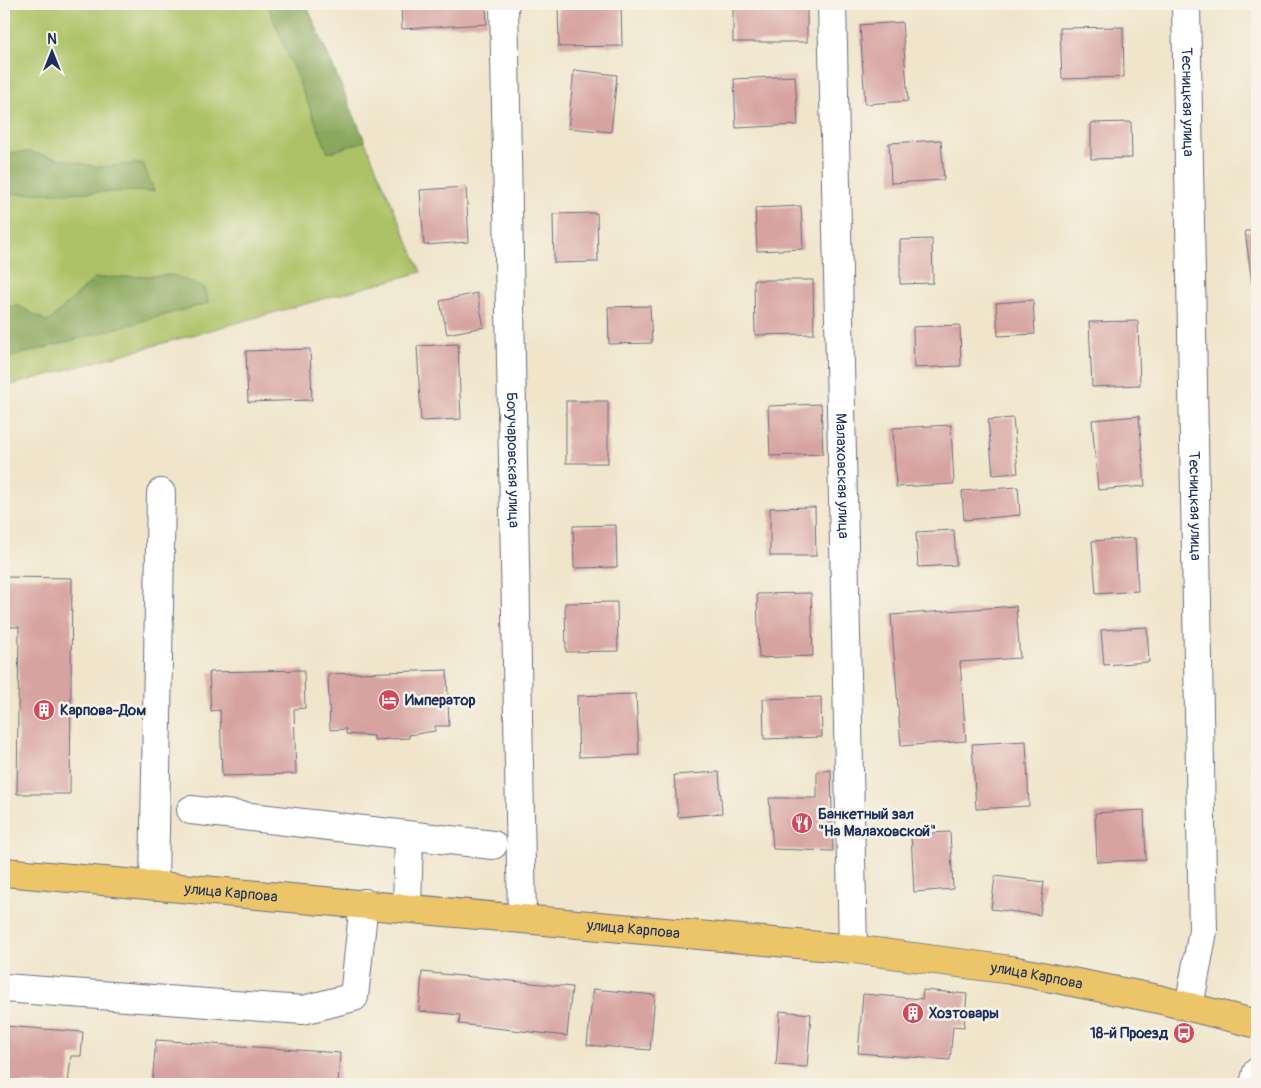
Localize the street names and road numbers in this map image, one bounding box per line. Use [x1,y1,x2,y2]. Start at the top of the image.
street label: Тесницкая улица [1177,47,1198,157]
street label: Богучаровская улица [502,392,523,528]
street label: Малаховская улица [831,413,853,539]
street label: Тесницкая улица [1184,451,1205,561]
street label: улица Карпова [183,879,278,907]
street label: улица Карпова [585,916,681,943]
street label: улица Карпова [988,958,1084,994]

